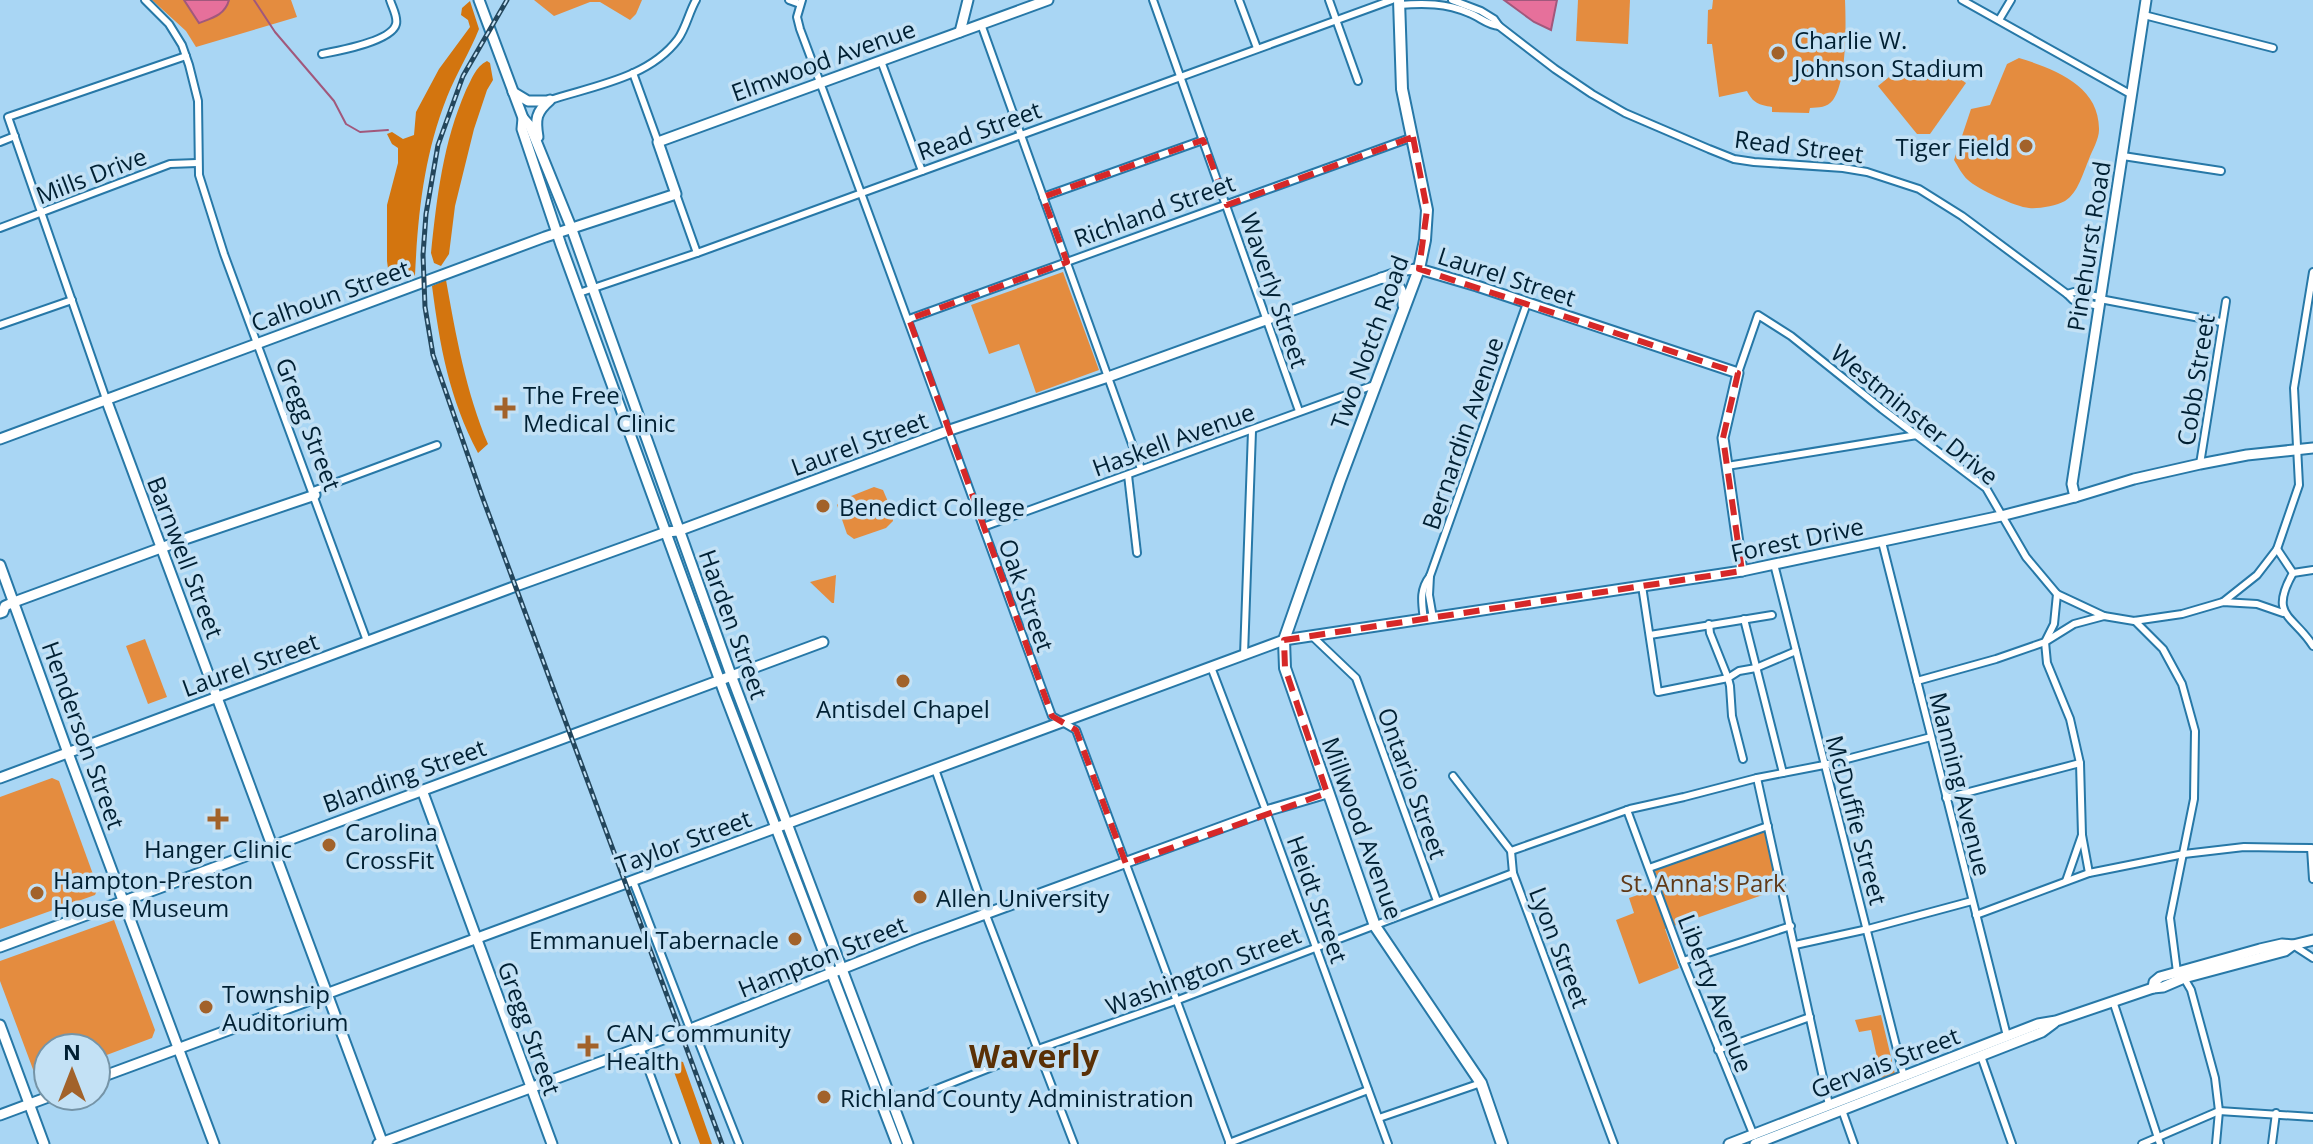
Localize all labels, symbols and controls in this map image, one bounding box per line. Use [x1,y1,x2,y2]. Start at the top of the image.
street label: Elmwood Avenue [726,11,920,109]
place label: Charlie W. Johnson Stadium [1792,23,1984,84]
marker: Charlie W. Johnson Stadium [1769,44,1787,62]
street label: Read Street [912,92,1046,168]
street label: Read Street [1733,122,1865,170]
place label: Tiger Field [1896,130,2010,163]
marker: Tiger Field [2017,137,2035,155]
street label: Mills Drive [31,139,151,211]
street label: Pinehurst Road [2058,159,2118,333]
street label: Richland Street [1069,166,1239,254]
street label: Waverly Street [1233,208,1317,372]
street label: Laurel Street [1434,238,1580,314]
street label: Two Notch Road [1322,250,1416,434]
street label: Calhoun Street [246,251,414,339]
street label: Cobb Street [2168,312,2222,448]
street label: Bernardin Avenue [1414,332,1510,534]
street label: Westminster Drive [1824,336,2006,492]
street label: Gregg Street [268,353,350,495]
place label: The Free Medical Clinic [523,378,675,439]
street label: Haskell Avenue [1087,394,1259,484]
marker: The Free Medical Clinic [494,397,516,419]
street label: Laurel Street [786,403,932,483]
street label: Barnwell Street [140,471,232,643]
place label: Benedict College [839,490,1025,523]
marker: Benedict College [814,497,832,515]
street label: Forest Drive [1727,509,1867,569]
street label: Oak Street [991,534,1063,656]
street label: Harden Street [692,545,776,703]
street label: Laurel Street [177,624,323,704]
street label: Henderson Street [35,636,133,834]
marker: Antisdel Chapel [894,672,912,690]
street label: Manning Avenue [1922,689,2000,879]
place label: Antisdel Chapel [816,692,990,725]
street label: Ontario Street [1370,703,1456,863]
street label: Blanding Street [318,730,490,820]
street label: Millwood Avenue [1315,732,1411,924]
street label: McDuffie Street [1819,732,1895,908]
street label: Taylor Street [611,801,755,881]
marker: Hanger Clinic [207,808,229,830]
place label: Carolina CrossFit [345,815,438,876]
street label: Heidt Street [1280,831,1356,967]
place label: Hanger Clinic [144,832,292,865]
marker: Carolina CrossFit [320,836,338,854]
place label: Hampton-Preston House Museum [53,863,253,924]
park label: St. Anna's Park [1620,866,1786,899]
place label: Allen University [936,881,1110,914]
street label: Lyon Street [1522,882,1598,1012]
marker: Hampton-Preston House Museum [28,884,46,902]
marker: Allen University [911,888,929,906]
street label: Hampton Street [733,907,911,1005]
street label: Liberty Avenue [1671,909,1761,1077]
street label: Washington Street [1101,918,1305,1022]
place label: Emmanuel Tabernacle [529,923,779,956]
marker: Emmanuel Tabernacle [786,930,804,948]
street label: Gregg Street [491,957,569,1099]
place label: Township Auditorium [222,977,348,1038]
marker: Township Auditorium [197,998,215,1016]
place label: CAN Community Health [606,1016,792,1077]
street label: Gervais Street [1806,1018,1964,1106]
north arrow [32,1032,112,1112]
district label: Waverly [969,1034,1100,1077]
marker: CAN Community Health [577,1035,599,1057]
text: N [63,1036,81,1066]
place label: Richland County Administration [840,1081,1194,1114]
marker: Richland County Administration [815,1088,833,1106]

